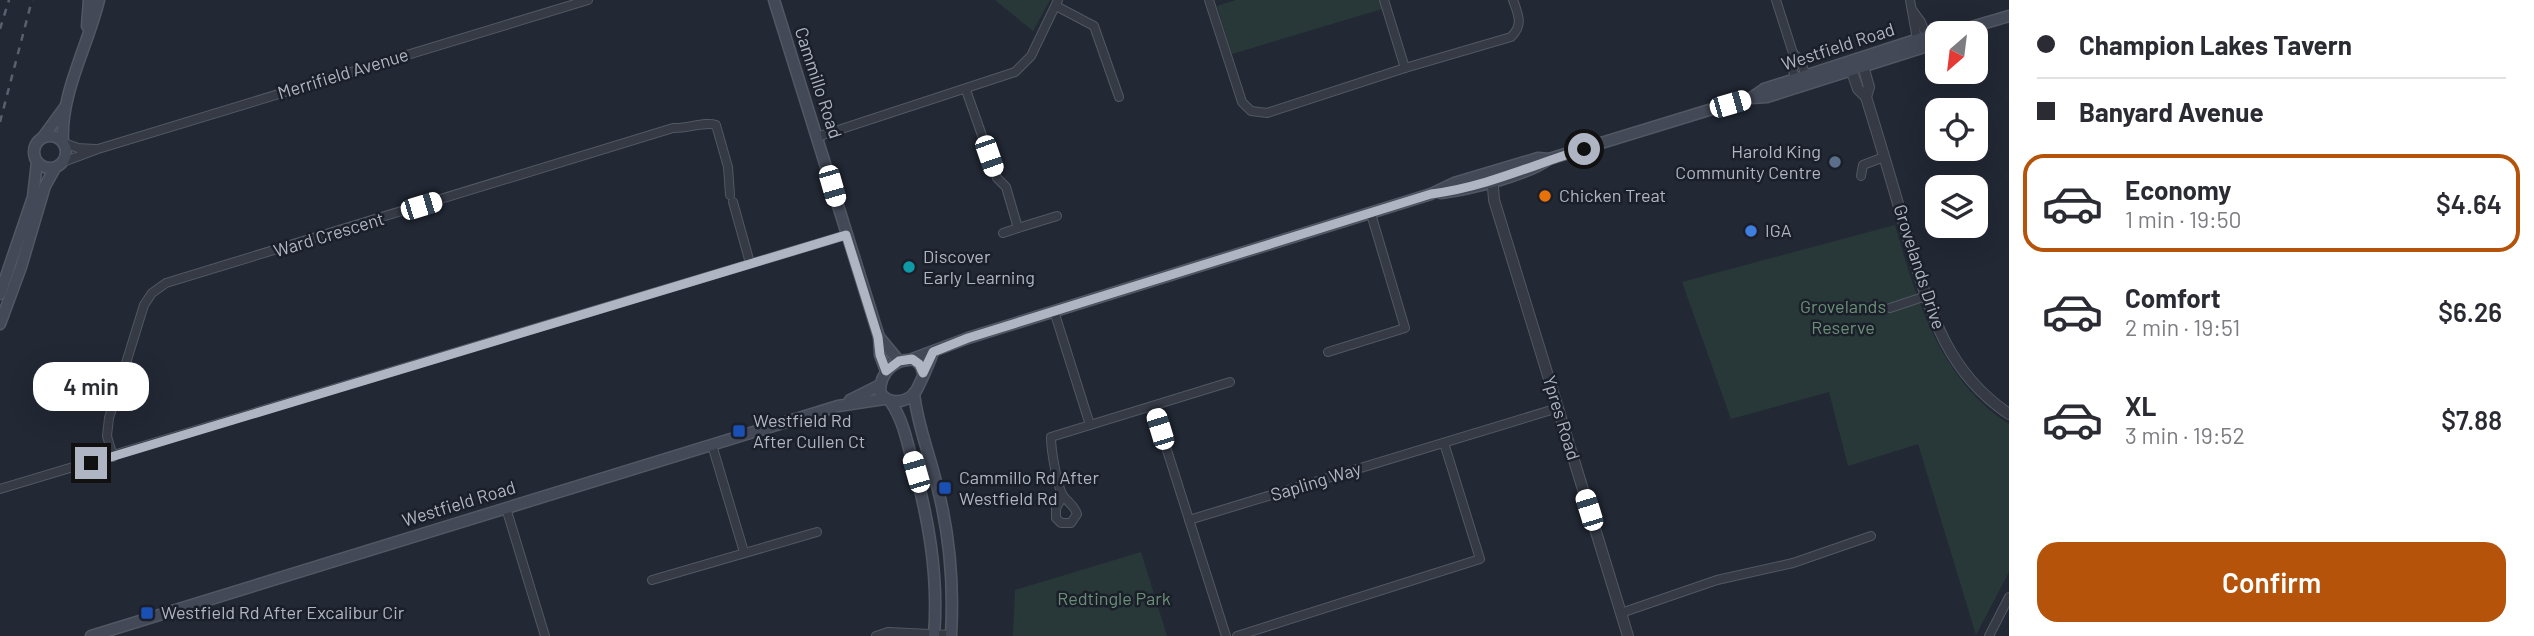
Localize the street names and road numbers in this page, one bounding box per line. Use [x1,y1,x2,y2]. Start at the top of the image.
street label: Westfield Road [1778,17,1897,75]
street label: Cammillo Road [791,24,847,141]
street label: Merrifield Avenue [275,43,411,103]
street label: Grovelands Drive [1889,202,1950,332]
street label: Ward Crescent [271,207,387,261]
street label: Ypres Road [1539,373,1585,463]
street label: Sapling Way [1268,457,1364,505]
street label: Westfield Road [399,475,518,531]

